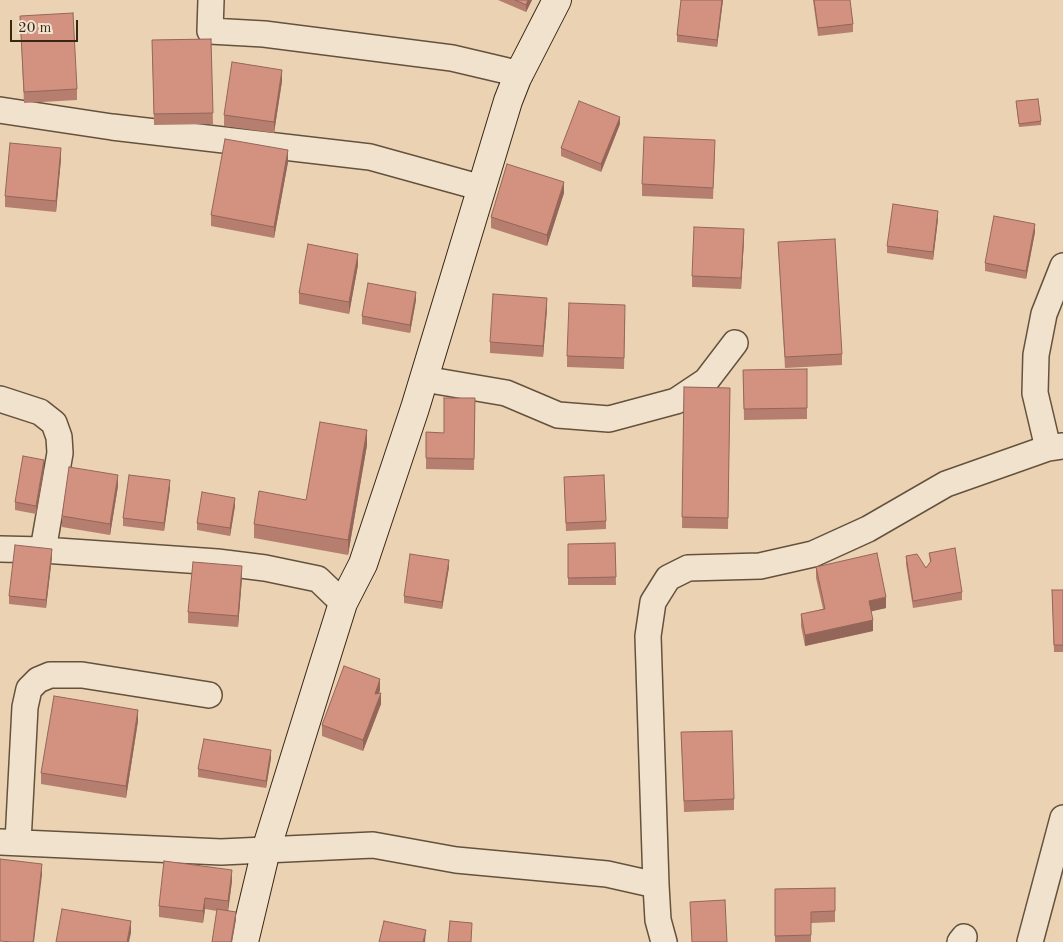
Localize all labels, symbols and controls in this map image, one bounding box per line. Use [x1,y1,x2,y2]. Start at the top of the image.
scale bar [12,10,80,42]
text: 20 m [18,21,52,36]

